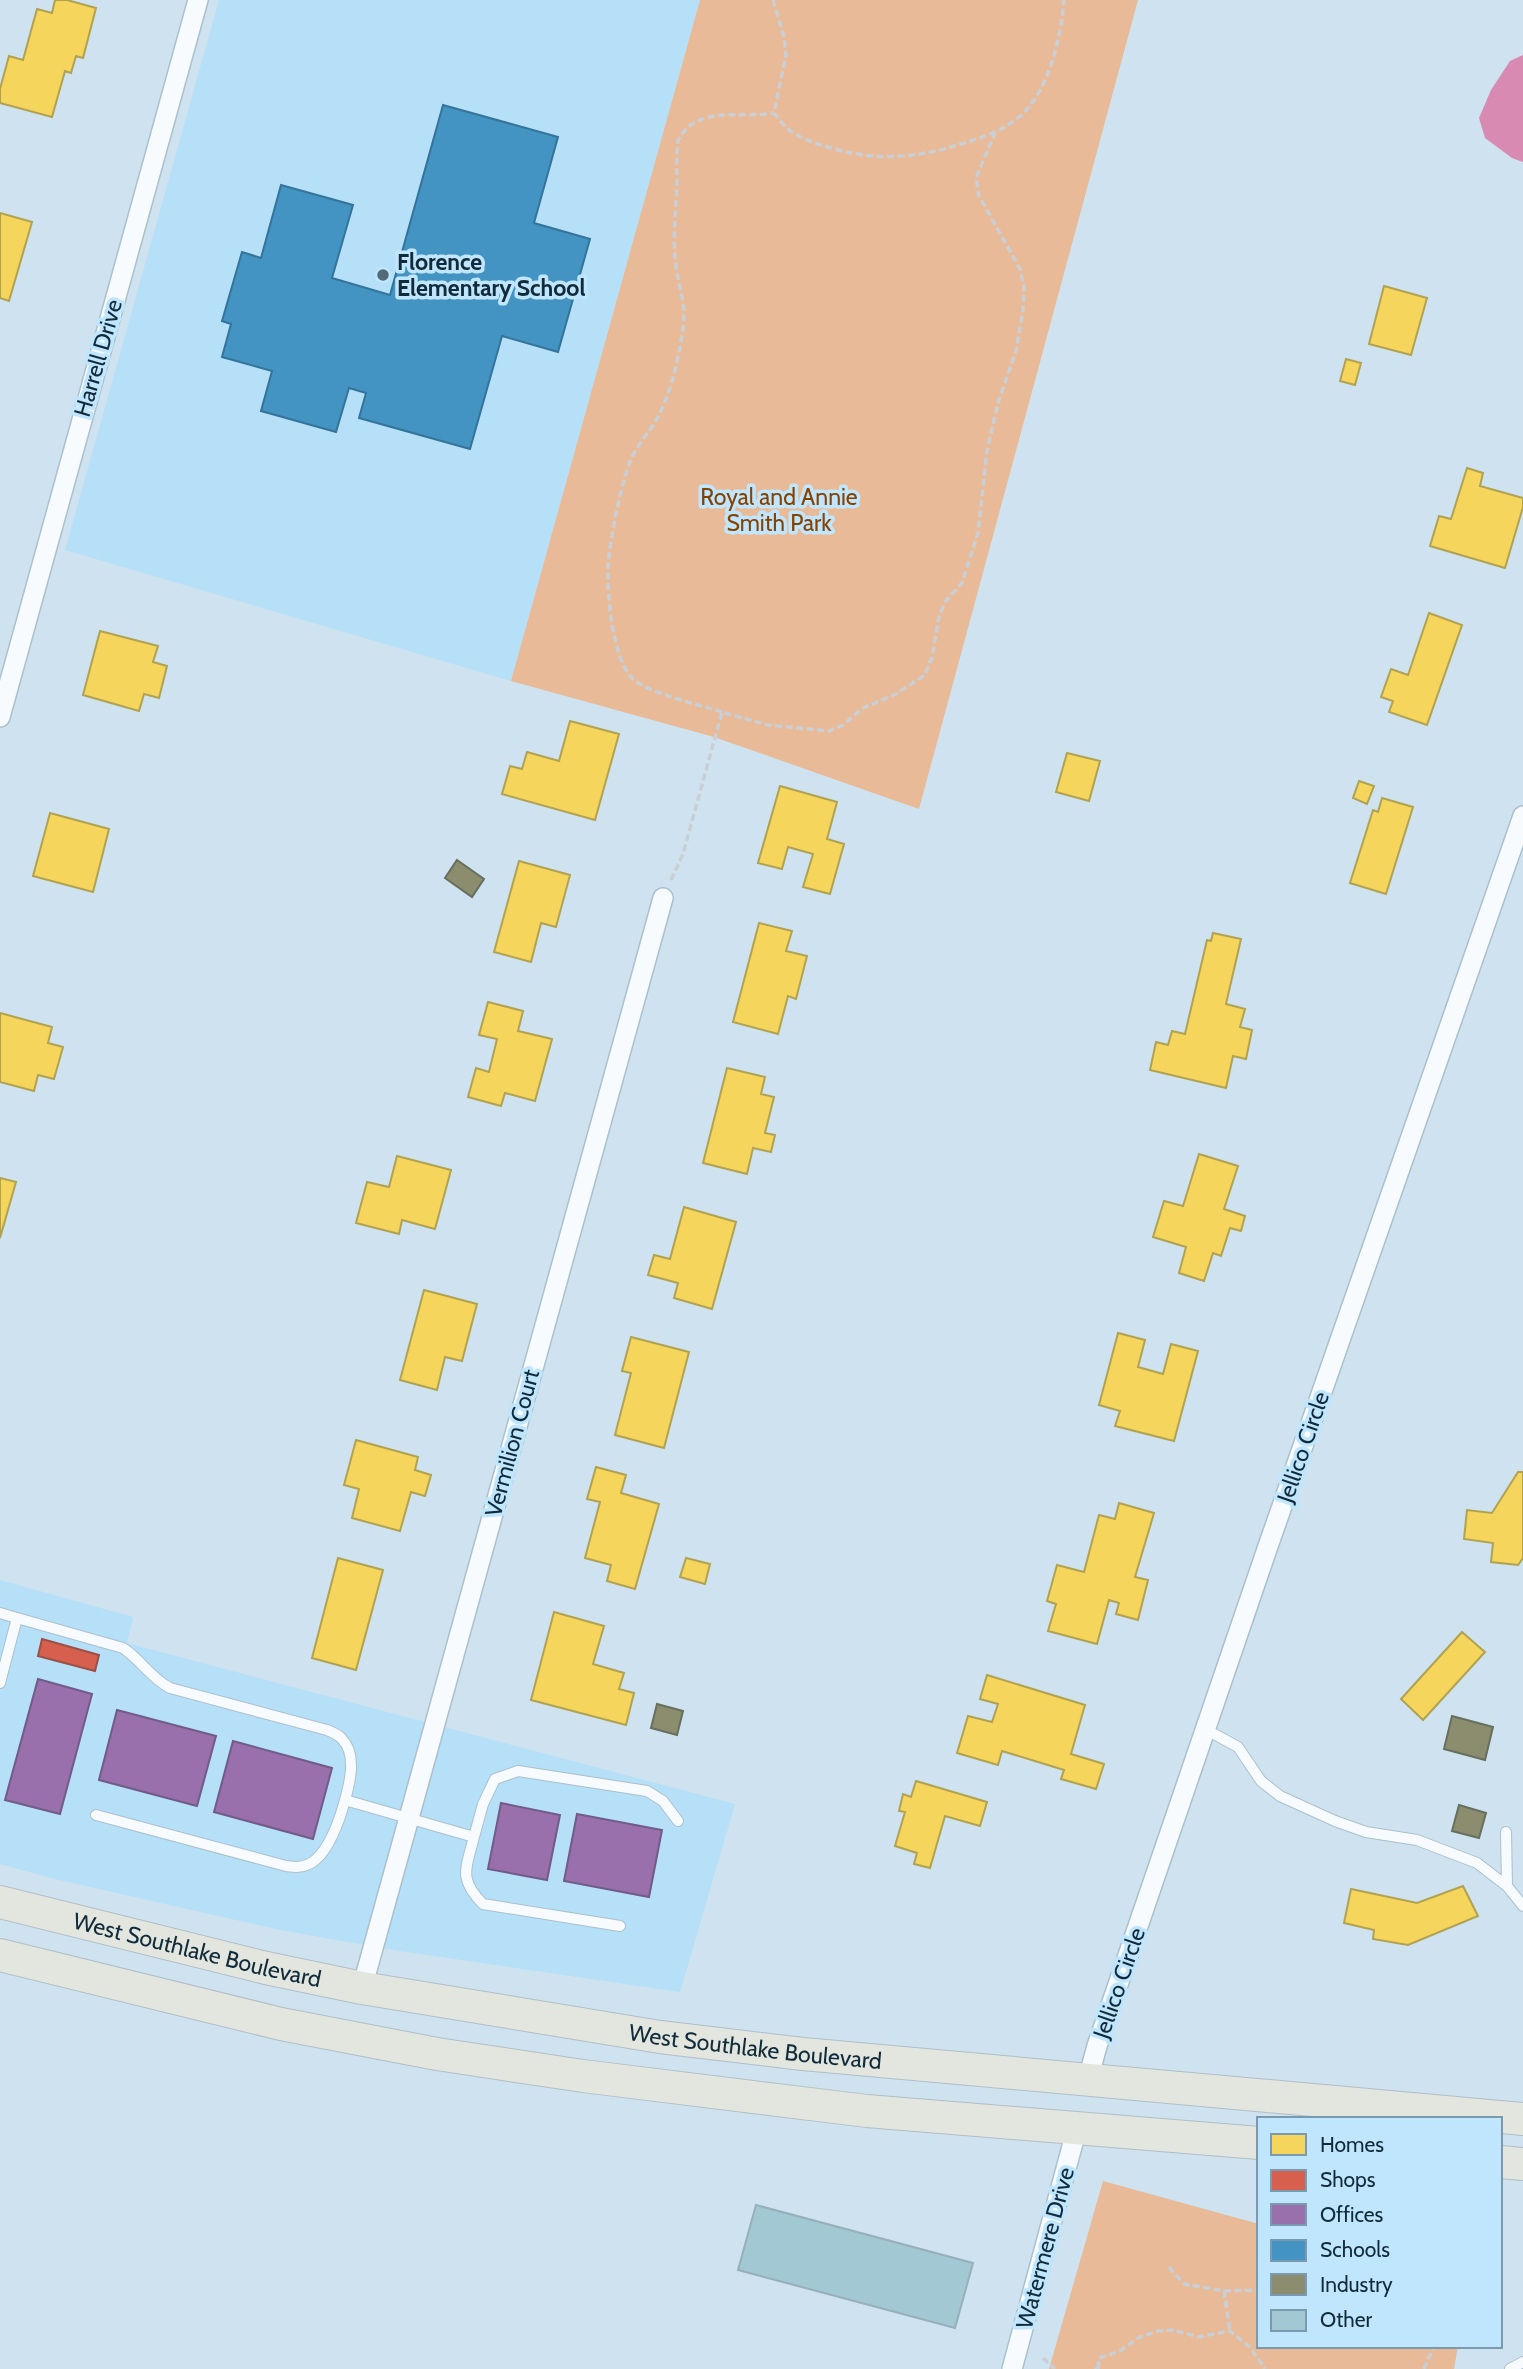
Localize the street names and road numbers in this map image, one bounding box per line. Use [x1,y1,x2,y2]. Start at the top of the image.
street label: Harrell Drive [68,296,128,420]
street label: Vermilion Court [479,1366,545,1520]
street label: Jellico Circle [1271,1388,1335,1507]
street label: West Southlake Boulevard [70,1907,324,1993]
street label: Jellico Circle [1087,1924,1151,2043]
street label: West Southlake Boulevard [627,2018,883,2075]
street label: Watermere Drive [1010,2164,1080,2332]

